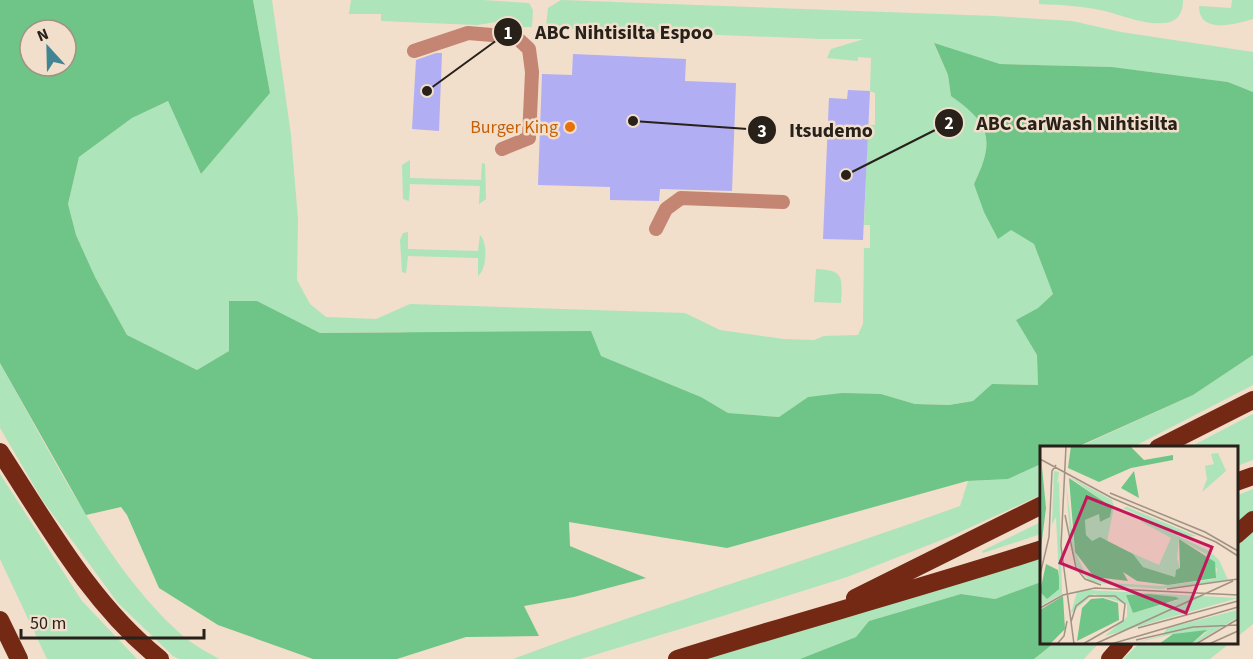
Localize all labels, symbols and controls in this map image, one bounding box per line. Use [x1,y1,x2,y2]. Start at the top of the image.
callout: ABC Nihtisilta Espoo [493,13,725,51]
north arrow [18,18,78,78]
text: ABC Nihtisilta Espoo [534,19,713,47]
text: 1 [503,21,513,46]
text: N [34,23,52,47]
callout: ABC CarWash Nihtisilta [934,104,1190,142]
text: ABC CarWash Nihtisilta [975,110,1178,138]
callout: Itsudemo [747,111,885,149]
text: 2 [944,111,954,136]
place label: Burger King [470,115,558,140]
text: Itsudemo [789,117,873,145]
text: 3 [757,119,767,144]
marker: Burger King [563,120,577,134]
inset map [1040,446,1238,644]
scale bar [21,602,204,640]
text: 50 m [30,611,66,636]

